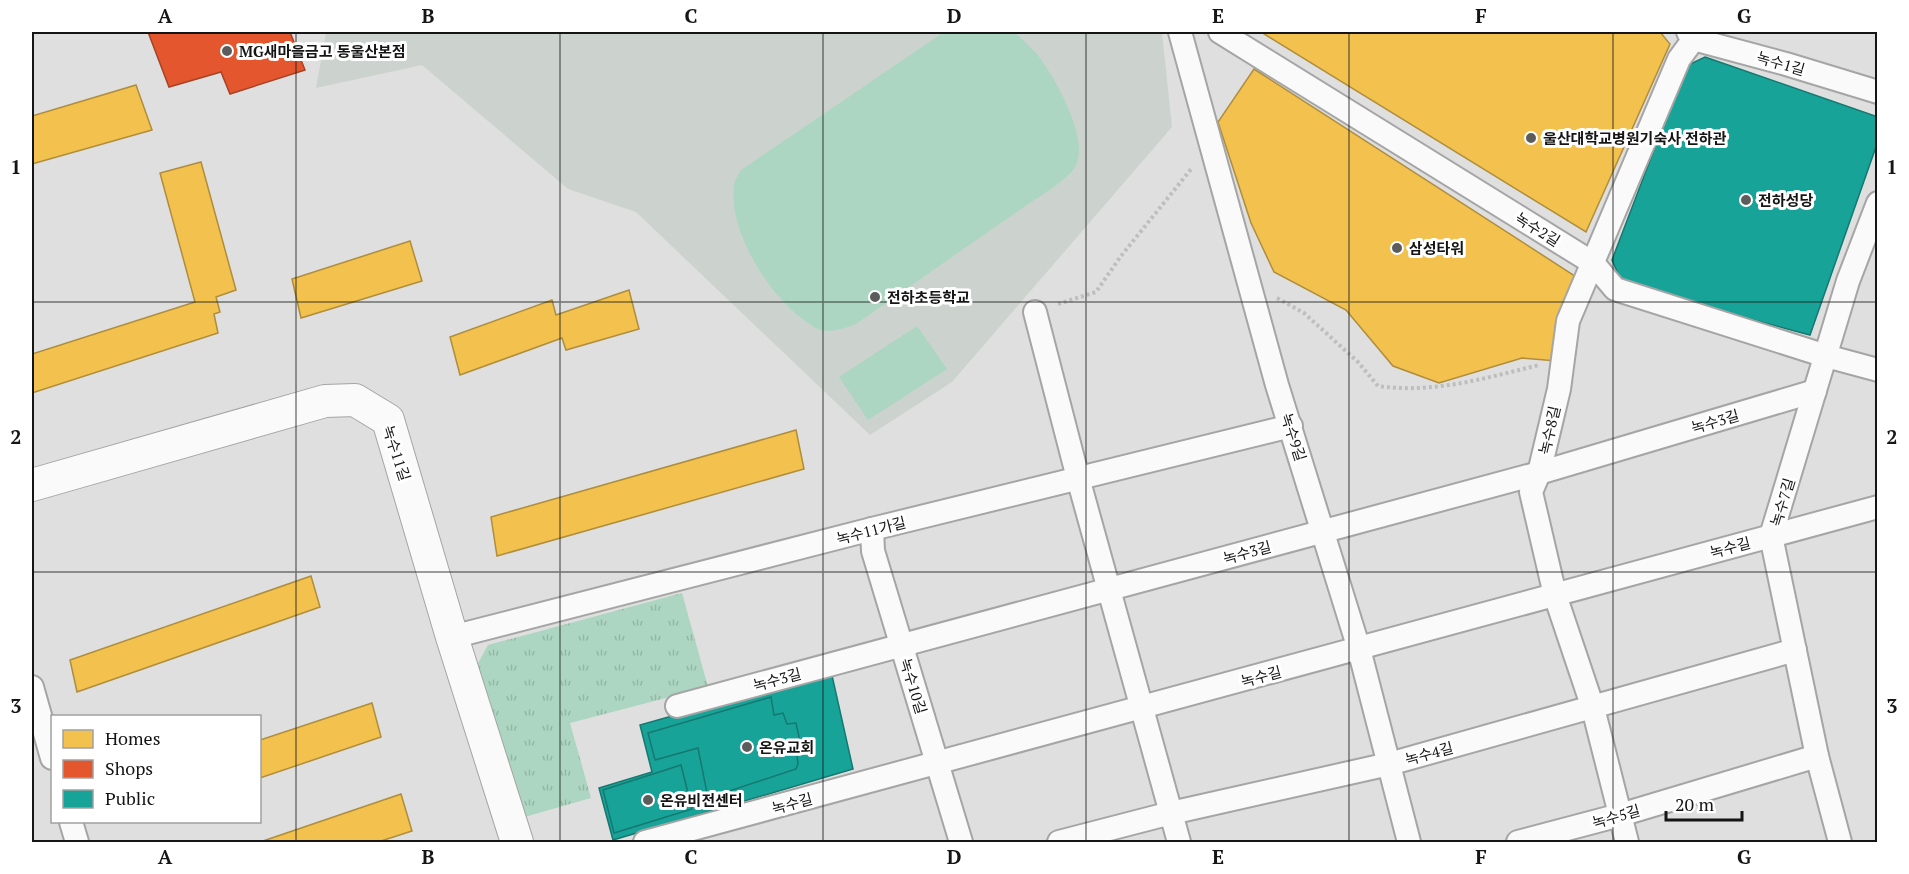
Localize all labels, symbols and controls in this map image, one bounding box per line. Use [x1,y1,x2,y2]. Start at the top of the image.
text: A [158,2,173,29]
text: B [422,2,435,29]
text: C [684,2,698,29]
text: D [947,2,961,29]
text: E [1212,2,1224,29]
text: F [1475,2,1487,29]
text: G [1737,2,1751,29]
place label: MG새마을금고 동울산본점 [239,41,406,61]
marker: MG새마을금고 동울산본점 [220,44,234,58]
street label: 녹수1길 [1754,47,1808,79]
place label: 울산대학교병원기숙사 전하관 [1543,128,1727,148]
marker: 울산대학교병원기숙사 전하관 [1524,131,1538,145]
text: 1 [10,153,22,180]
text: 1 [1886,153,1898,180]
place label: 전하성당 [1758,190,1813,210]
marker: 전하성당 [1739,193,1753,207]
street label: 녹수2길 [1512,207,1564,251]
place label: 삼성타워 [1409,238,1464,258]
marker: 삼성타워 [1390,241,1404,255]
place label: 전하초등학교 [887,287,970,307]
marker: 전하초등학교 [868,290,882,304]
street label: 녹수8길 [1534,404,1564,456]
street label: 녹수3길 [1688,405,1742,437]
street label: 녹수9길 [1277,410,1311,464]
text: 2 [10,423,22,450]
street label: 녹수11길 [379,423,415,483]
text: 2 [1886,423,1898,450]
street label: 녹수7길 [1765,475,1799,529]
street label: 녹수11가길 [834,512,908,548]
street label: 녹수길 [1707,532,1753,562]
street label: 녹수3길 [1221,536,1273,568]
street label: 녹수10길 [896,656,932,716]
street label: 녹수길 [1238,661,1284,691]
street label: 녹수3길 [751,663,803,695]
text: 3 [10,692,22,719]
text: 3 [1886,692,1898,719]
legend [51,715,261,823]
text: Homes [105,726,160,750]
place label: 온유교회 [759,737,814,757]
street label: 녹수4길 [1403,737,1455,769]
marker: 온유교회 [740,740,754,754]
text: Shops [105,756,153,780]
scale bar [1666,784,1742,822]
text: Public [105,786,155,810]
street label: 녹수길 [769,788,815,818]
place label: 온유비전센터 [660,790,743,810]
text: 20 m [1675,792,1715,816]
marker: 온유비전센터 [641,793,655,807]
street label: 녹수5길 [1589,800,1643,832]
text: A [158,843,173,870]
text: B [422,843,435,870]
text: C [684,843,698,870]
text: D [947,843,961,870]
text: E [1212,843,1224,870]
text: F [1475,843,1487,870]
text: G [1737,843,1751,870]

